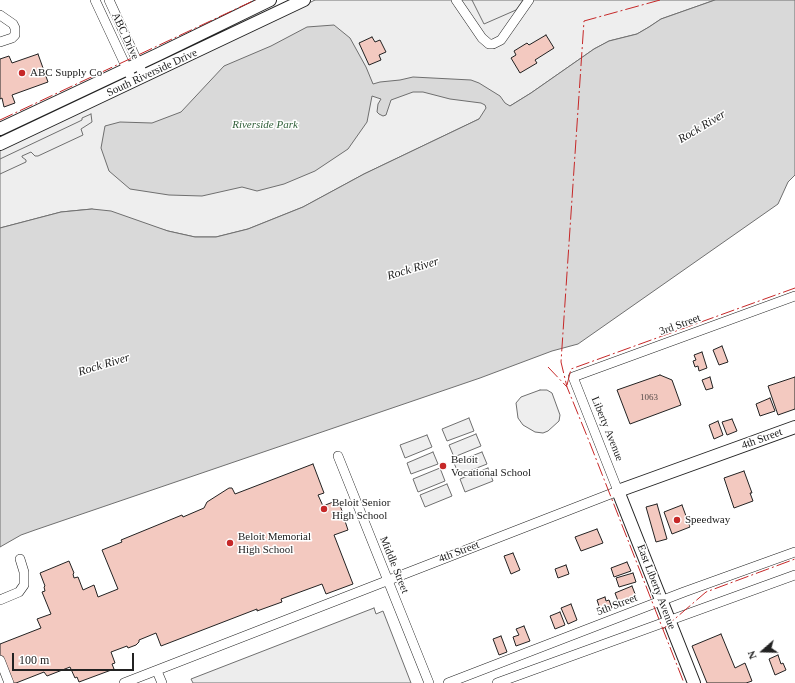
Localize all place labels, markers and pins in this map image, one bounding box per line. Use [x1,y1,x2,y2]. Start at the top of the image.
place label: ABC Supply Co [30,66,102,80]
marker: ABC Supply Co [17,68,27,78]
place label: Beloit Vocational School [451,453,531,479]
marker: Beloit Vocational School [438,461,448,471]
place label: Beloit Senior High School [332,496,390,522]
marker: Beloit Senior High School [319,504,329,514]
place label: Speedway [685,513,730,527]
marker: Speedway [672,515,682,525]
place label: Beloit Memorial High School [238,530,311,556]
marker: Beloit Memorial High School [225,538,235,548]

